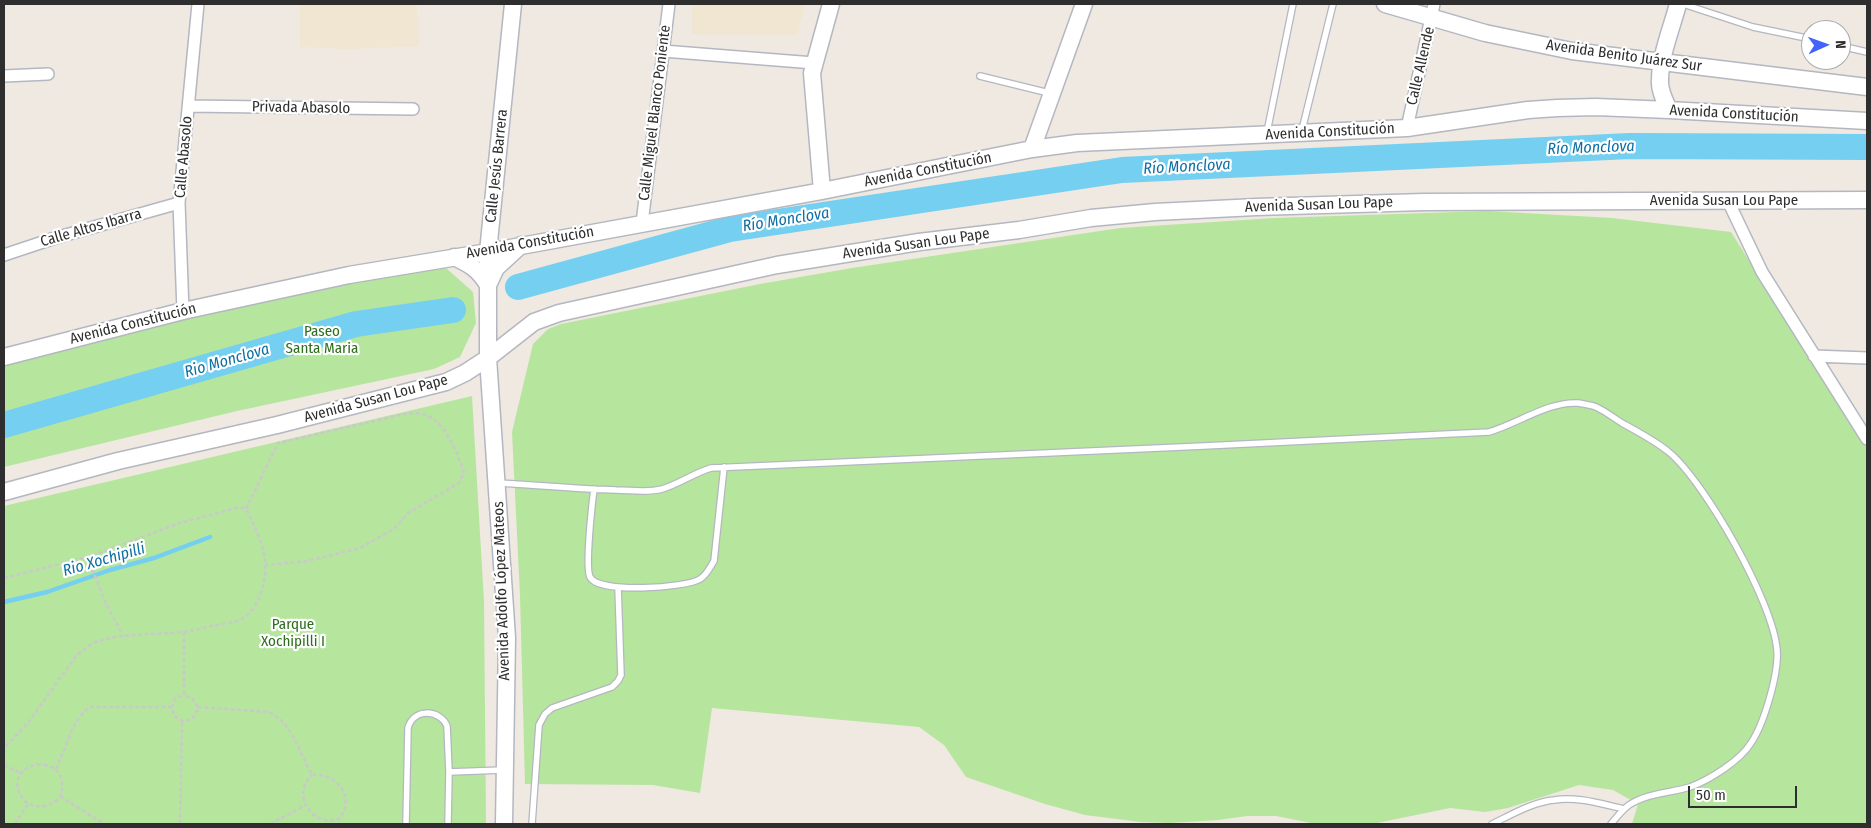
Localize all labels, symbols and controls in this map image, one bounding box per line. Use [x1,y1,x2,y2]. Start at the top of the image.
north arrow [1801,20,1851,70]
street label: Calle Miguel Blanco Poniente [635,24,675,202]
street label: Calle Allende [1403,25,1439,107]
street label: Avenida Benito Juárez Sur [1545,36,1703,76]
text: N [1832,40,1849,49]
street label: Privada Abasolo [252,98,350,118]
street label: Avenida Constitución [1669,102,1799,126]
street label: Calle Jesús Barrera [482,108,512,224]
street label: Calle Abasolo [171,115,197,199]
street label: Avenida Constitución [1265,120,1395,144]
water label: Río Monclova [1547,137,1635,159]
street label: Avenida Constitución [863,149,993,191]
water label: Río Monclova [1143,155,1231,179]
street label: Avenida Susan Lou Pape [1650,192,1798,210]
street label: Avenida Susan Lou Pape [1245,193,1393,217]
water label: Río Monclova [741,204,831,236]
street label: Calle Altos Ibarra [38,205,144,251]
street label: Avenida Constitución [465,223,595,263]
street label: Avenida Susan Lou Pape [841,225,991,263]
street label: Avenida Constitución [68,300,198,348]
park label: Paseo Santa Maria [286,323,358,358]
water label: Rio Monclova [182,340,272,382]
street label: Avenida Susan Lou Pape [302,371,450,427]
street label: Avenida Adolfo López Mateos [490,501,514,681]
water label: Rio Xochipilli [61,539,147,581]
park label: Parque Xochipilli I [261,616,325,651]
scale bar [1691,776,1800,808]
text: 50 m [1696,786,1726,804]

